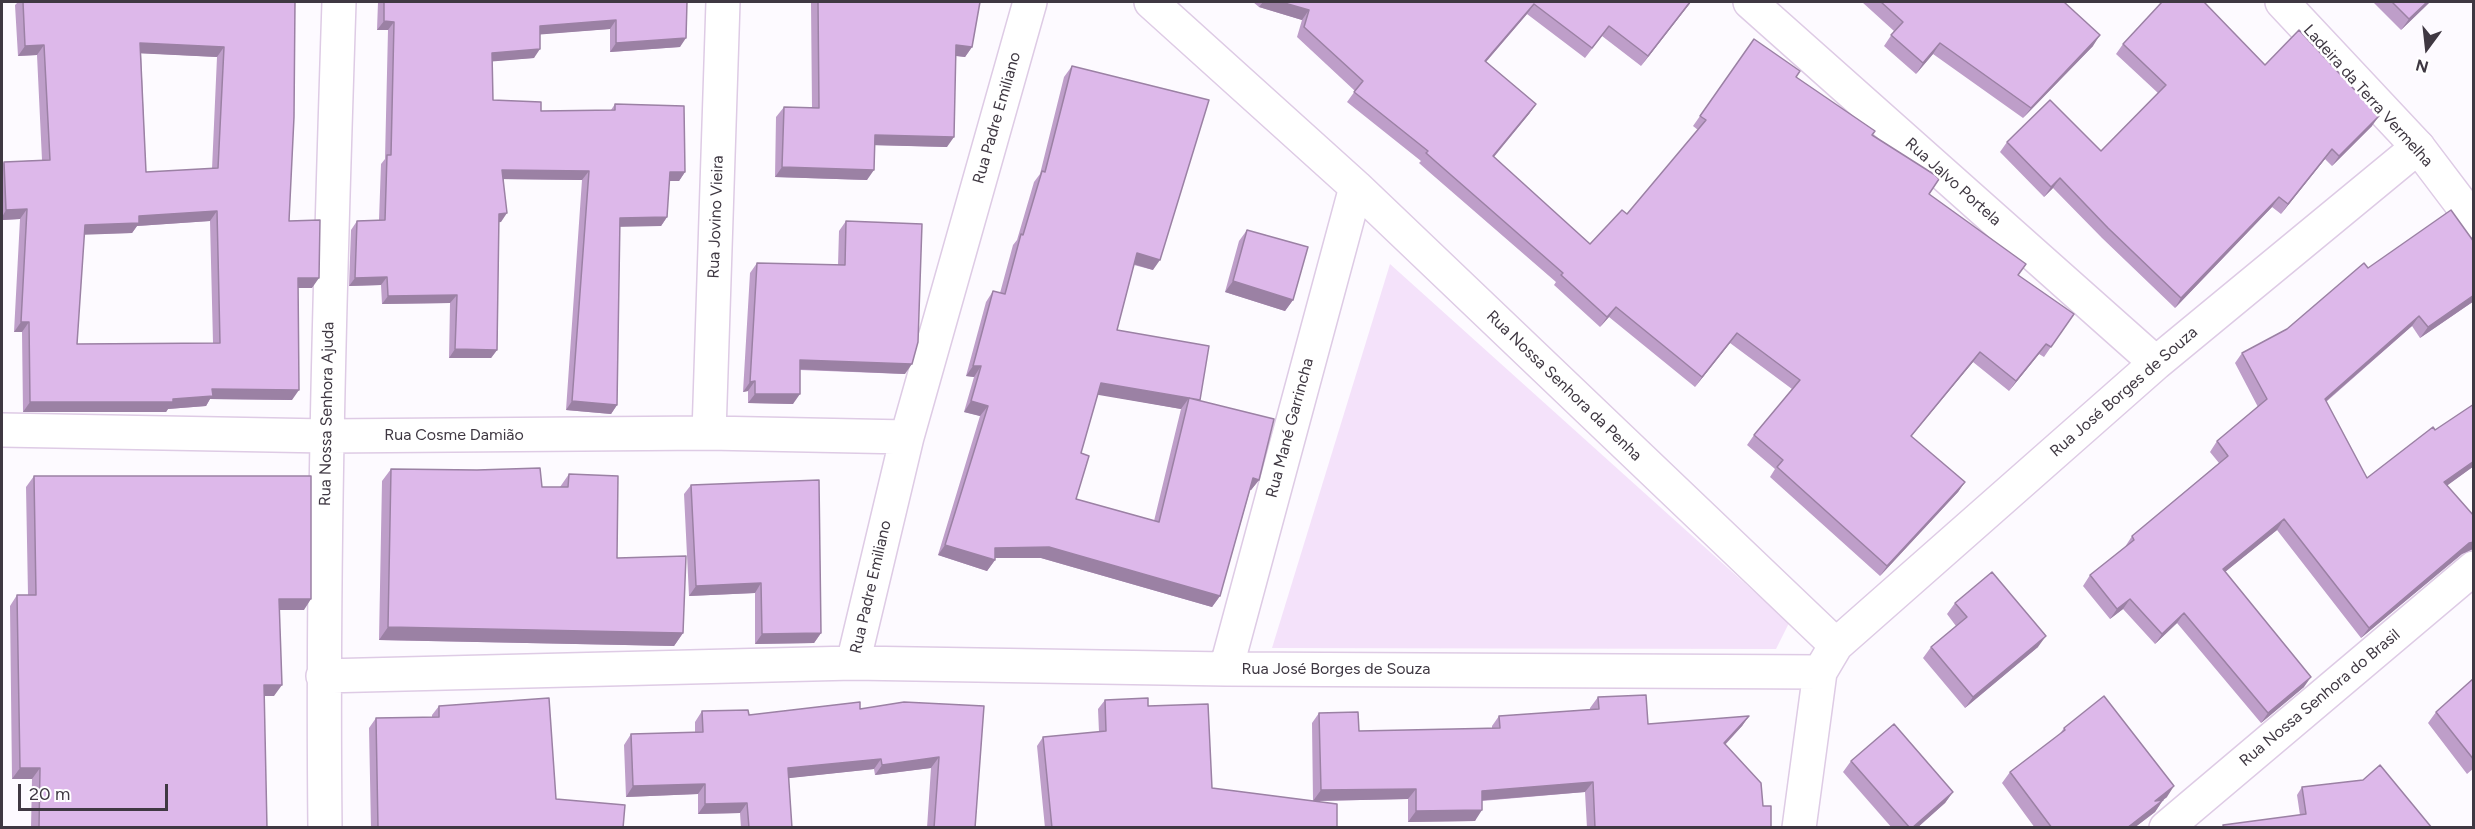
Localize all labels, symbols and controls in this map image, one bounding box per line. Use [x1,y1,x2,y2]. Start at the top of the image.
north arrow [2397,18,2457,78]
street label: Ladeira da Terra Vermelha [2299,21,2437,171]
street label: Rua Padre Emiliano [969,50,1025,186]
text: N [2414,55,2431,77]
street label: Rua Jalvo Portela [1901,134,2005,230]
street label: Rua Jovino Vieira [704,155,728,279]
street label: Rua Nossa Senhora da Penha [1482,307,1646,465]
street label: Rua Nossa Senhora Ajuda [316,322,338,506]
street label: Rua José Borges de Souza [2046,323,2202,461]
street label: Rua Mané Garrincha [1262,356,1318,500]
street label: Rua Cosme Damião [384,425,524,445]
street label: Rua Padre Emiliano [846,518,896,656]
street label: Rua Nossa Senhora do Brasil [2236,625,2404,771]
street label: Rua José Borges de Souza [1242,659,1430,679]
scale bar [21,772,171,810]
text: 20 m [29,783,70,805]

